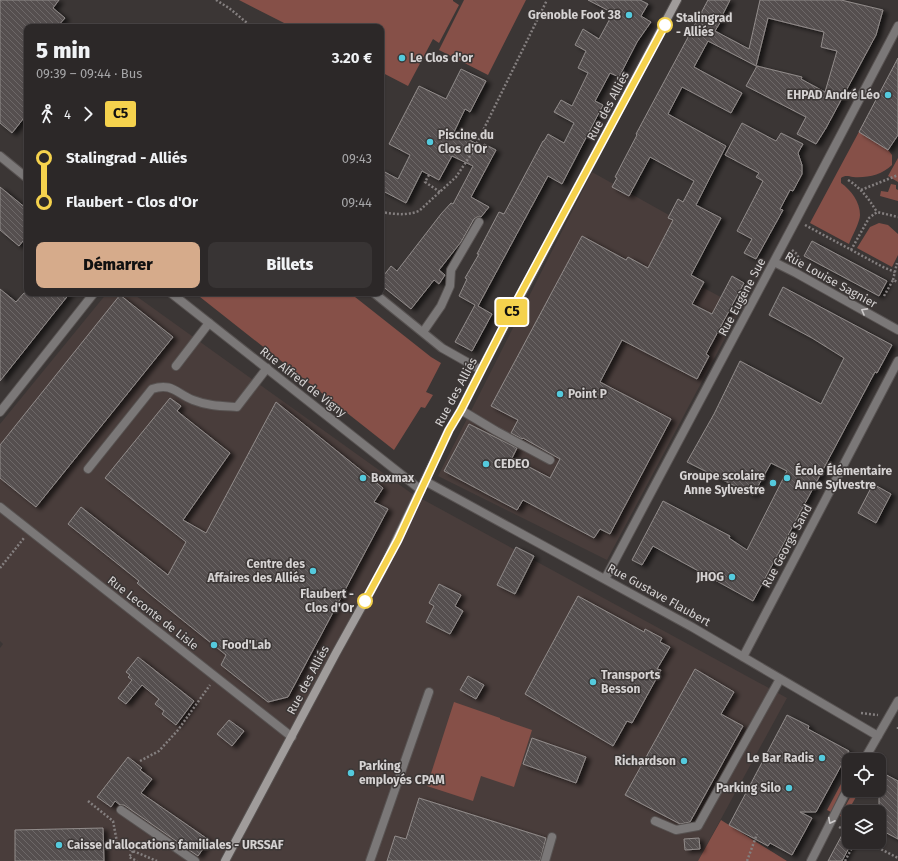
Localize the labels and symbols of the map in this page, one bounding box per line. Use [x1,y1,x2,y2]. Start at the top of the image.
place label: Grenoble Foot 38 [528,8,621,22]
marker: Grenoble Foot 38 [624,10,634,20]
place label: Stalingrad - Alliés [676,11,732,39]
marker: Stalingrad - Alliés [657,17,673,33]
place label: Le Clos d'or [410,51,473,65]
marker: Le Clos d'or [397,53,407,63]
street label: Rue des Alliés [584,69,632,143]
place label: EHPAD André Léo [787,88,880,102]
marker: EHPAD André Léo [883,90,893,100]
place label: Piscine du Clos d'Or [438,128,494,156]
marker: Piscine du Clos d'Or [425,137,435,147]
street label: Rue Louise Sagnier [783,249,880,311]
street label: Rue Eugène Sue [715,255,769,339]
line badge: C5 [494,299,530,325]
one-way arrow [861,308,868,315]
street label: Rue Alfred de Vigny [257,344,349,420]
street label: Rue des Alliés [432,355,480,429]
place label: Point P [568,387,607,401]
marker: Point P [555,389,565,399]
place label: CEDEO [494,457,529,471]
marker: CEDEO [481,459,491,469]
place label: École Élémentaire Anne Sylvestre [794,462,892,492]
place label: Groupe scolaire Anne Sylvestre [679,469,765,497]
place label: Boxmax [371,471,415,485]
marker: Boxmax [358,473,368,483]
marker: École Élémentaire Anne Sylvestre [782,473,792,483]
marker: Groupe scolaire Anne Sylvestre [768,478,778,488]
street label: Rue George Sand [759,502,815,590]
place label: Centre des Affaires des Alliés [207,557,305,585]
street label: Rue Gustave Flaubert [605,561,714,629]
marker: Centre des Affaires des Alliés [308,566,318,576]
place label: JHOG [695,570,724,584]
marker: JHOG [727,572,737,582]
street label: Rue Leconte de Lisle [105,573,201,653]
place label: Flaubert - Clos d'Or [300,587,354,615]
marker: Flaubert - Clos d'Or [357,593,373,609]
place label: Food'Lab [222,638,271,652]
marker: Food'Lab [209,640,219,650]
street label: Rue des Alliés [284,643,332,717]
place label: Transports Besson [601,668,660,696]
marker: Transports Besson [588,677,598,687]
place label: Le Bar Radis [747,751,814,765]
marker: Le Bar Radis [817,753,827,763]
place label: Richardson [615,754,676,768]
marker: Richardson [679,756,689,766]
place label: Parking employés CPAM [359,759,445,787]
marker: Parking employés CPAM [346,768,356,778]
place label: Parking Silo [716,781,781,795]
marker: Parking Silo [784,783,794,793]
one-way arrow [828,817,835,824]
place label: Caisse d'allocations familiales - URSSAF [67,838,284,852]
marker: Caisse d'allocations familiales - URSSAF [54,840,64,850]

